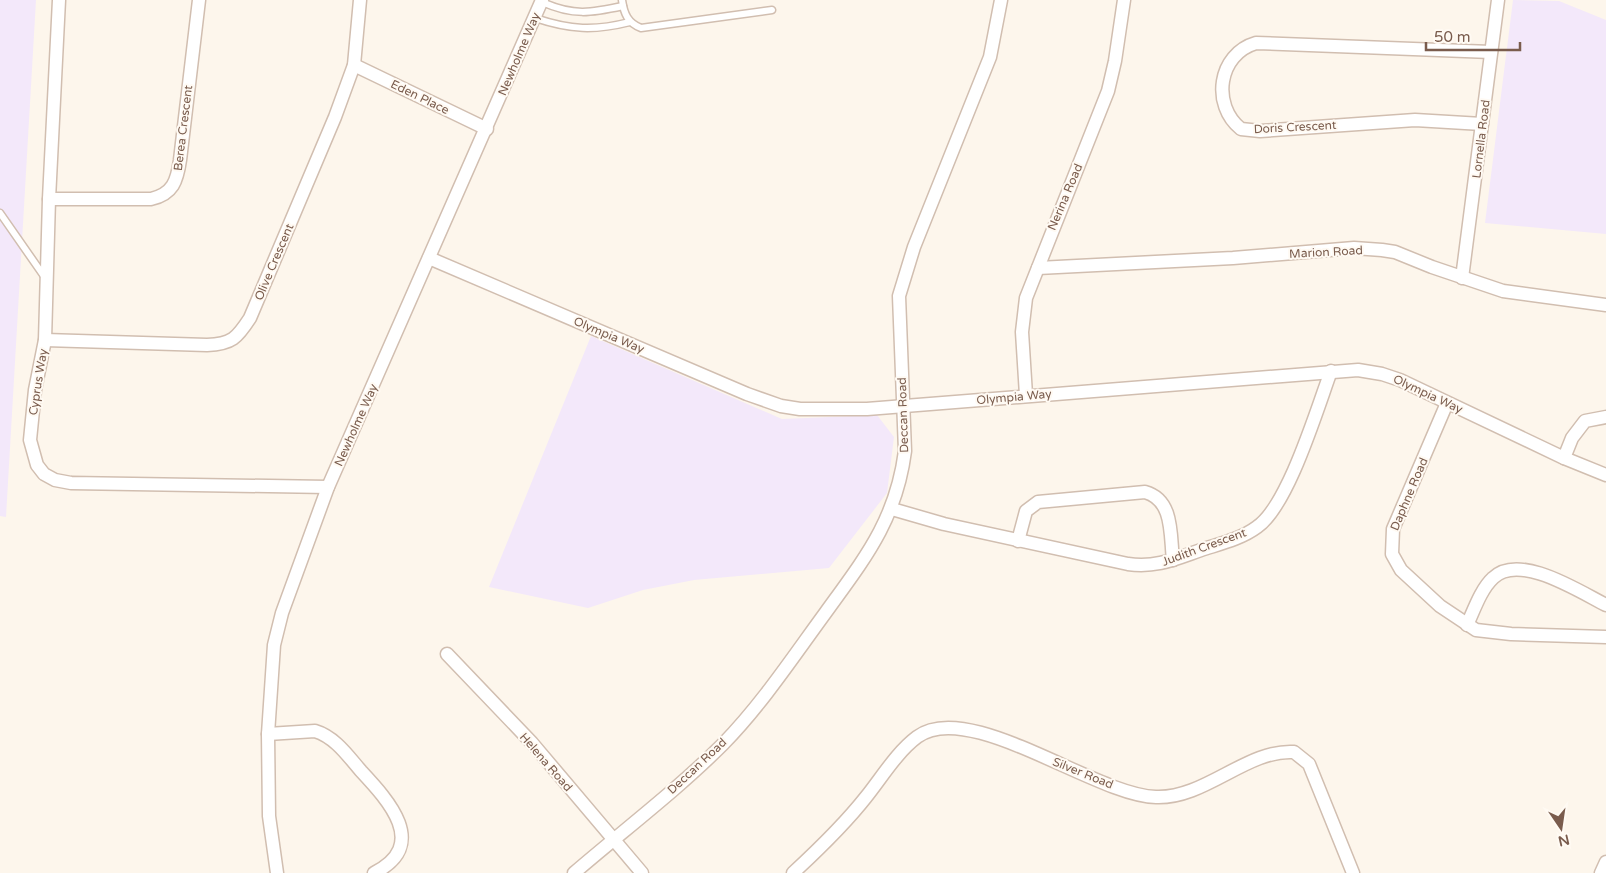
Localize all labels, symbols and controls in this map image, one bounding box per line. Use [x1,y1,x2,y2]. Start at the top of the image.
street label: Newholme Way [495,10,543,98]
scale bar [1426,20,1520,52]
text: 50 m [1434,28,1471,46]
street label: Eden Place [389,77,452,117]
street label: Berea Crescent [171,84,195,172]
street label: Lornella Road [1469,99,1493,179]
street label: Doris Crescent [1253,118,1337,136]
street label: Nerina Road [1045,162,1085,232]
street label: Olive Crescent [252,221,297,302]
street label: Marion Road [1289,243,1363,261]
street label: Olympia Way [572,314,647,356]
street label: Cyprus Way [26,347,50,416]
street label: Olympia Way [1391,372,1466,416]
street label: Deccan Road [895,377,911,453]
street label: Newholme Way [332,381,381,468]
street label: Olympia Way [976,387,1053,407]
street label: Daphne Road [1387,455,1431,533]
street label: Judith Crescent [1160,525,1248,569]
street label: Helena Road [517,730,575,794]
street label: Deccan Road [665,735,729,797]
street label: Silver Road [1051,754,1115,792]
north arrow [1536,803,1586,853]
text: N [1556,831,1571,850]

